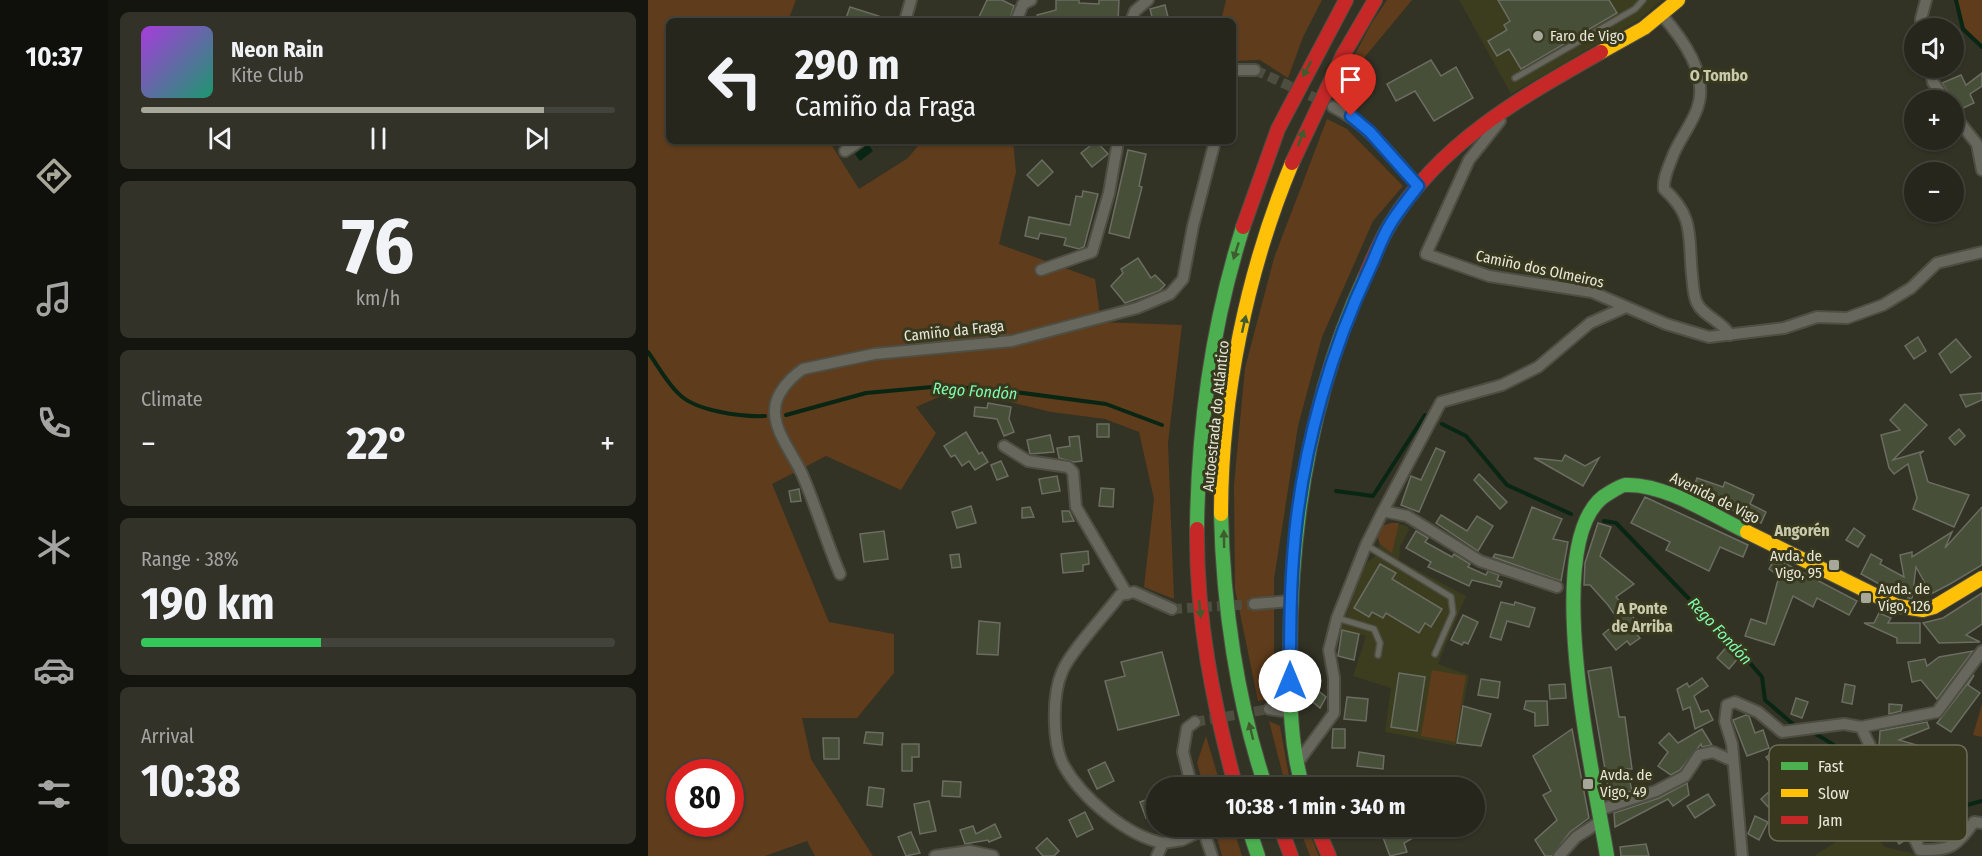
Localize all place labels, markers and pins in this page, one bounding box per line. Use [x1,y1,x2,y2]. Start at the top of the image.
place label: Faro de Vigo [1550,27,1624,45]
marker: Faro de Vigo [1531,29,1545,43]
pin [1325,54,1376,116]
place label: Avda. de Vigo, 95 [1770,547,1822,582]
marker: Avda. de Vigo, 95 [1827,558,1841,572]
place label: Avda. de Vigo, 126 [1878,580,1931,615]
marker: Avda. de Vigo, 126 [1859,591,1873,605]
place label: Avda. de Vigo, 49 [1600,766,1652,801]
marker: Avda. de Vigo, 49 [1581,777,1595,791]

